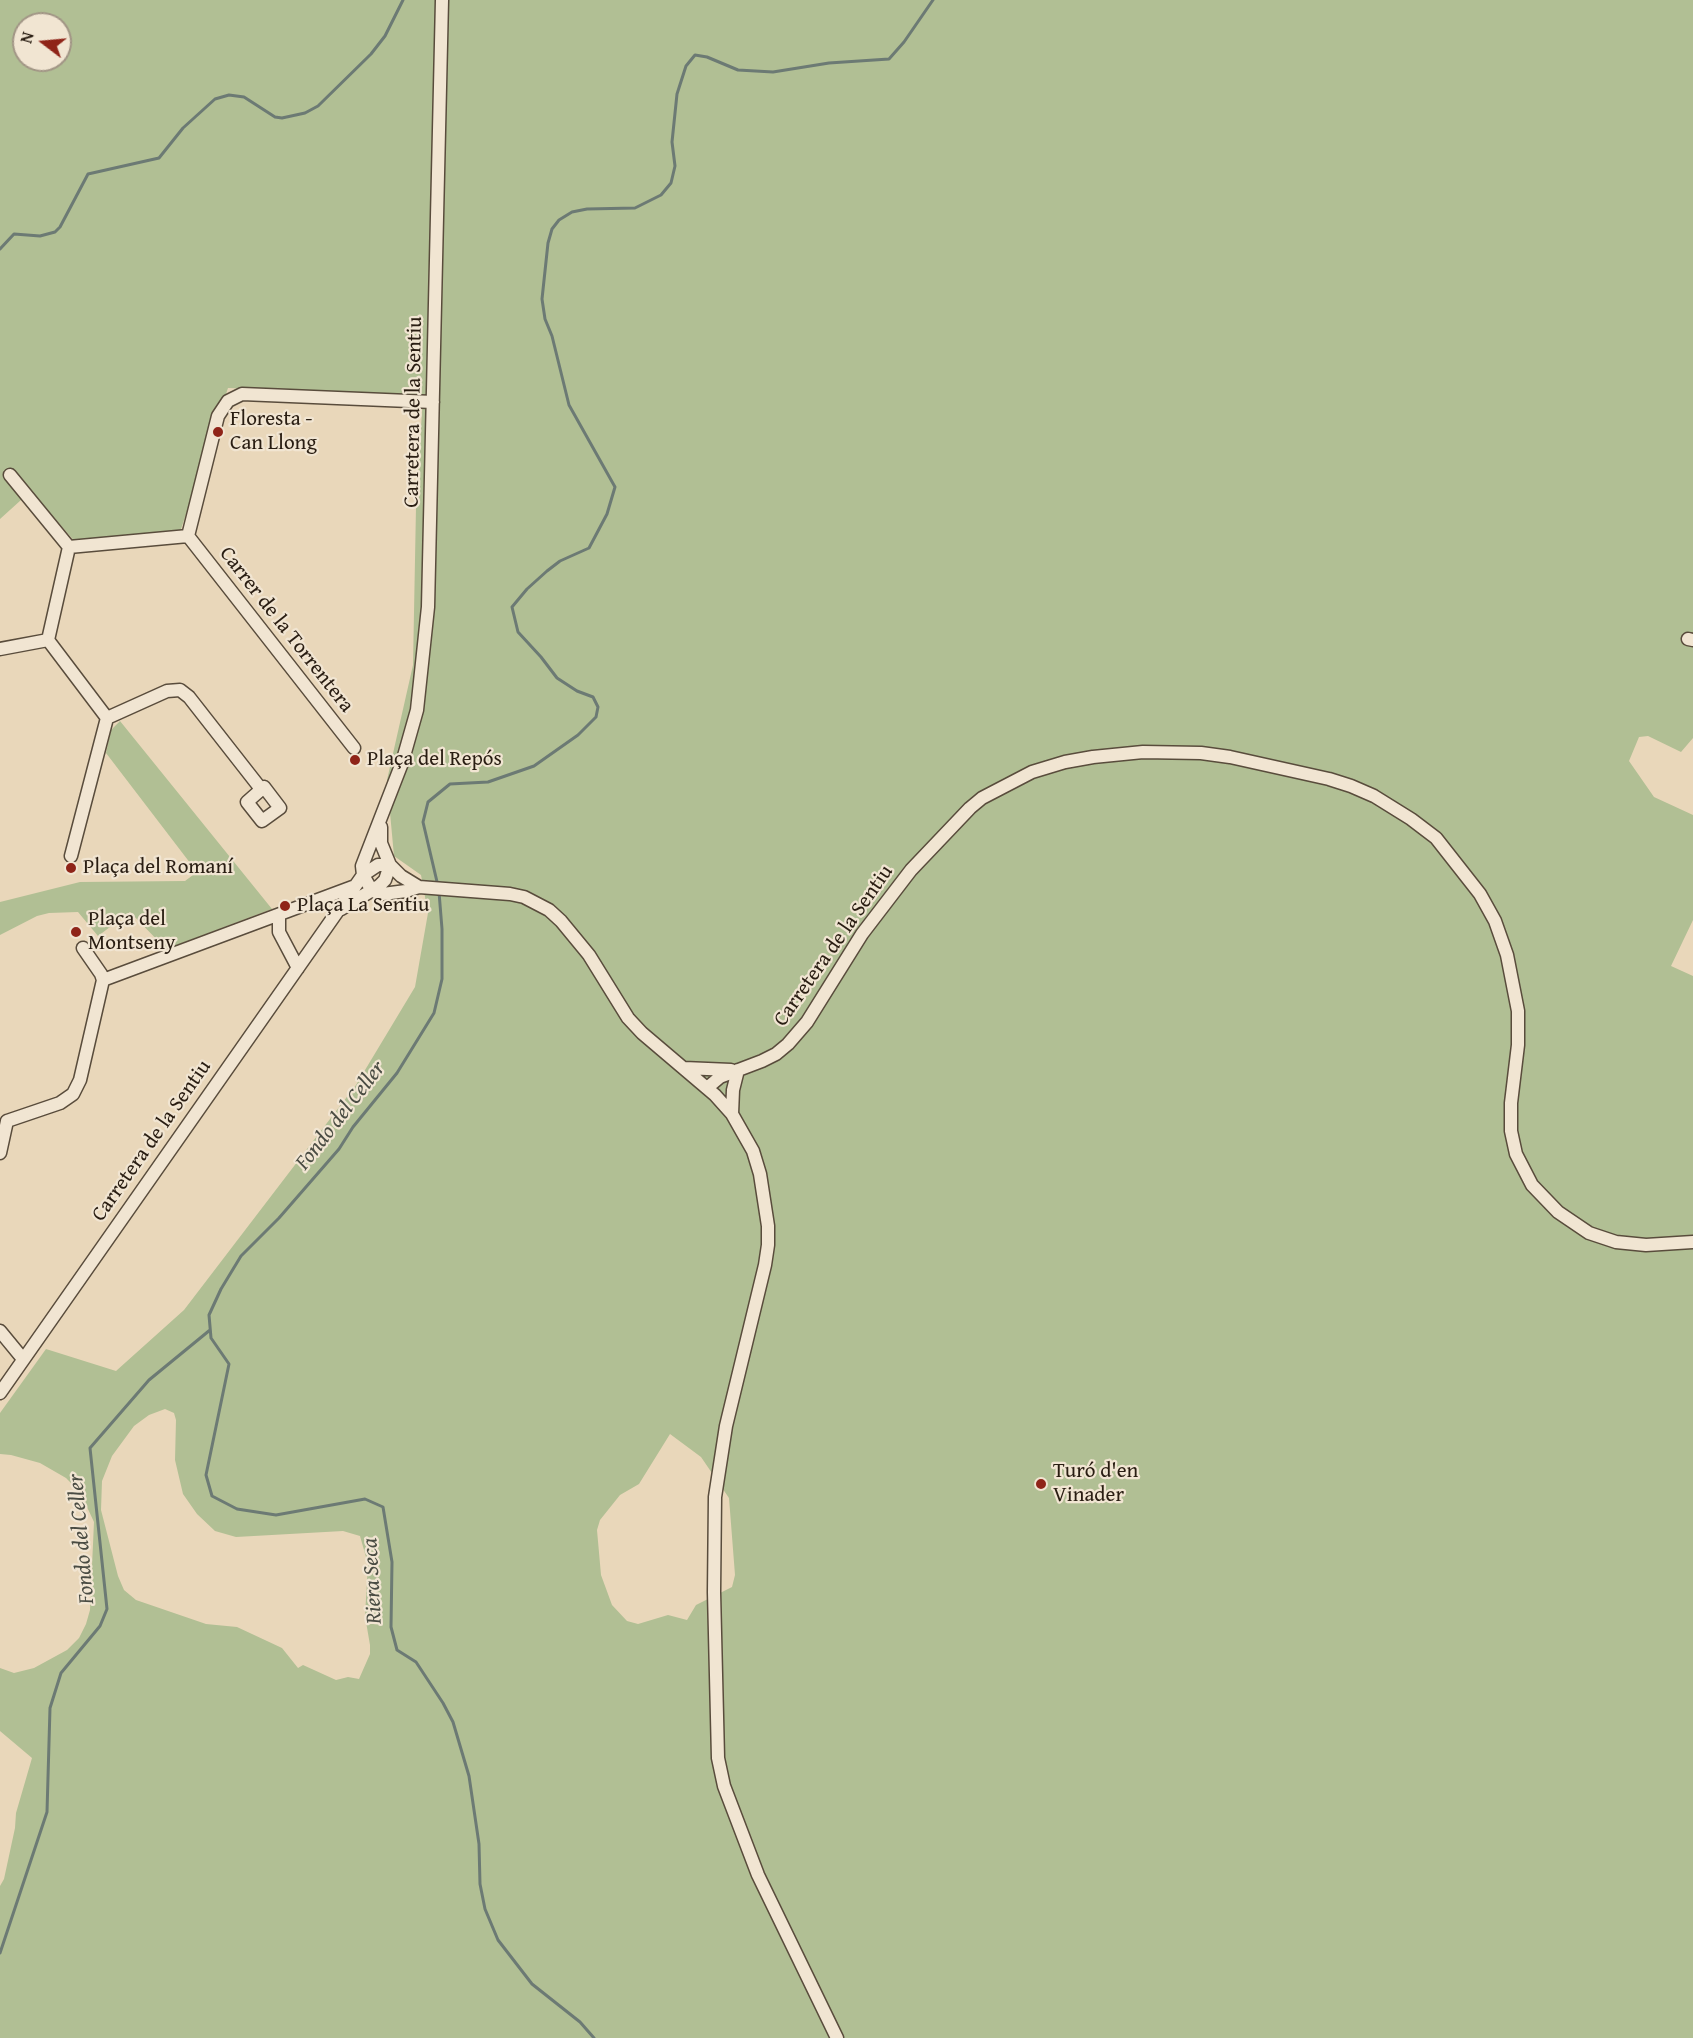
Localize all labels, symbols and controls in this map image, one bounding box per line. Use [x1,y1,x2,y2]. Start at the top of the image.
north arrow [12,12,72,72]
text: N [14,29,40,46]
street label: Carretera de la Sentiu [400,316,428,508]
place label: Floresta - Can Llong [230,407,317,457]
marker: Floresta - Can Llong [211,425,225,439]
street label: Carrer de la Torrentera [213,542,359,718]
place label: Plaça del Repós [367,747,502,773]
marker: Plaça del Repós [348,753,362,767]
place label: Plaça del Romaní [83,855,233,881]
street label: Carretera de la Sentiu [769,860,899,1032]
marker: Plaça del Romaní [64,861,78,875]
place label: Plaça La Sentiu [297,893,429,919]
marker: Plaça La Sentiu [278,899,292,913]
place label: Plaça del Montseny [88,907,176,957]
marker: Plaça del Montseny [69,925,83,939]
street label: Carretera de la Sentiu [87,1055,217,1227]
water label: Fondo del Celler [290,1056,392,1176]
place label: Turó d'en Vinader [1053,1459,1138,1509]
water label: Fondo del Celler [63,1473,101,1605]
marker: Turó d'en Vinader [1034,1477,1048,1491]
water label: Riera Seca [358,1537,388,1625]

